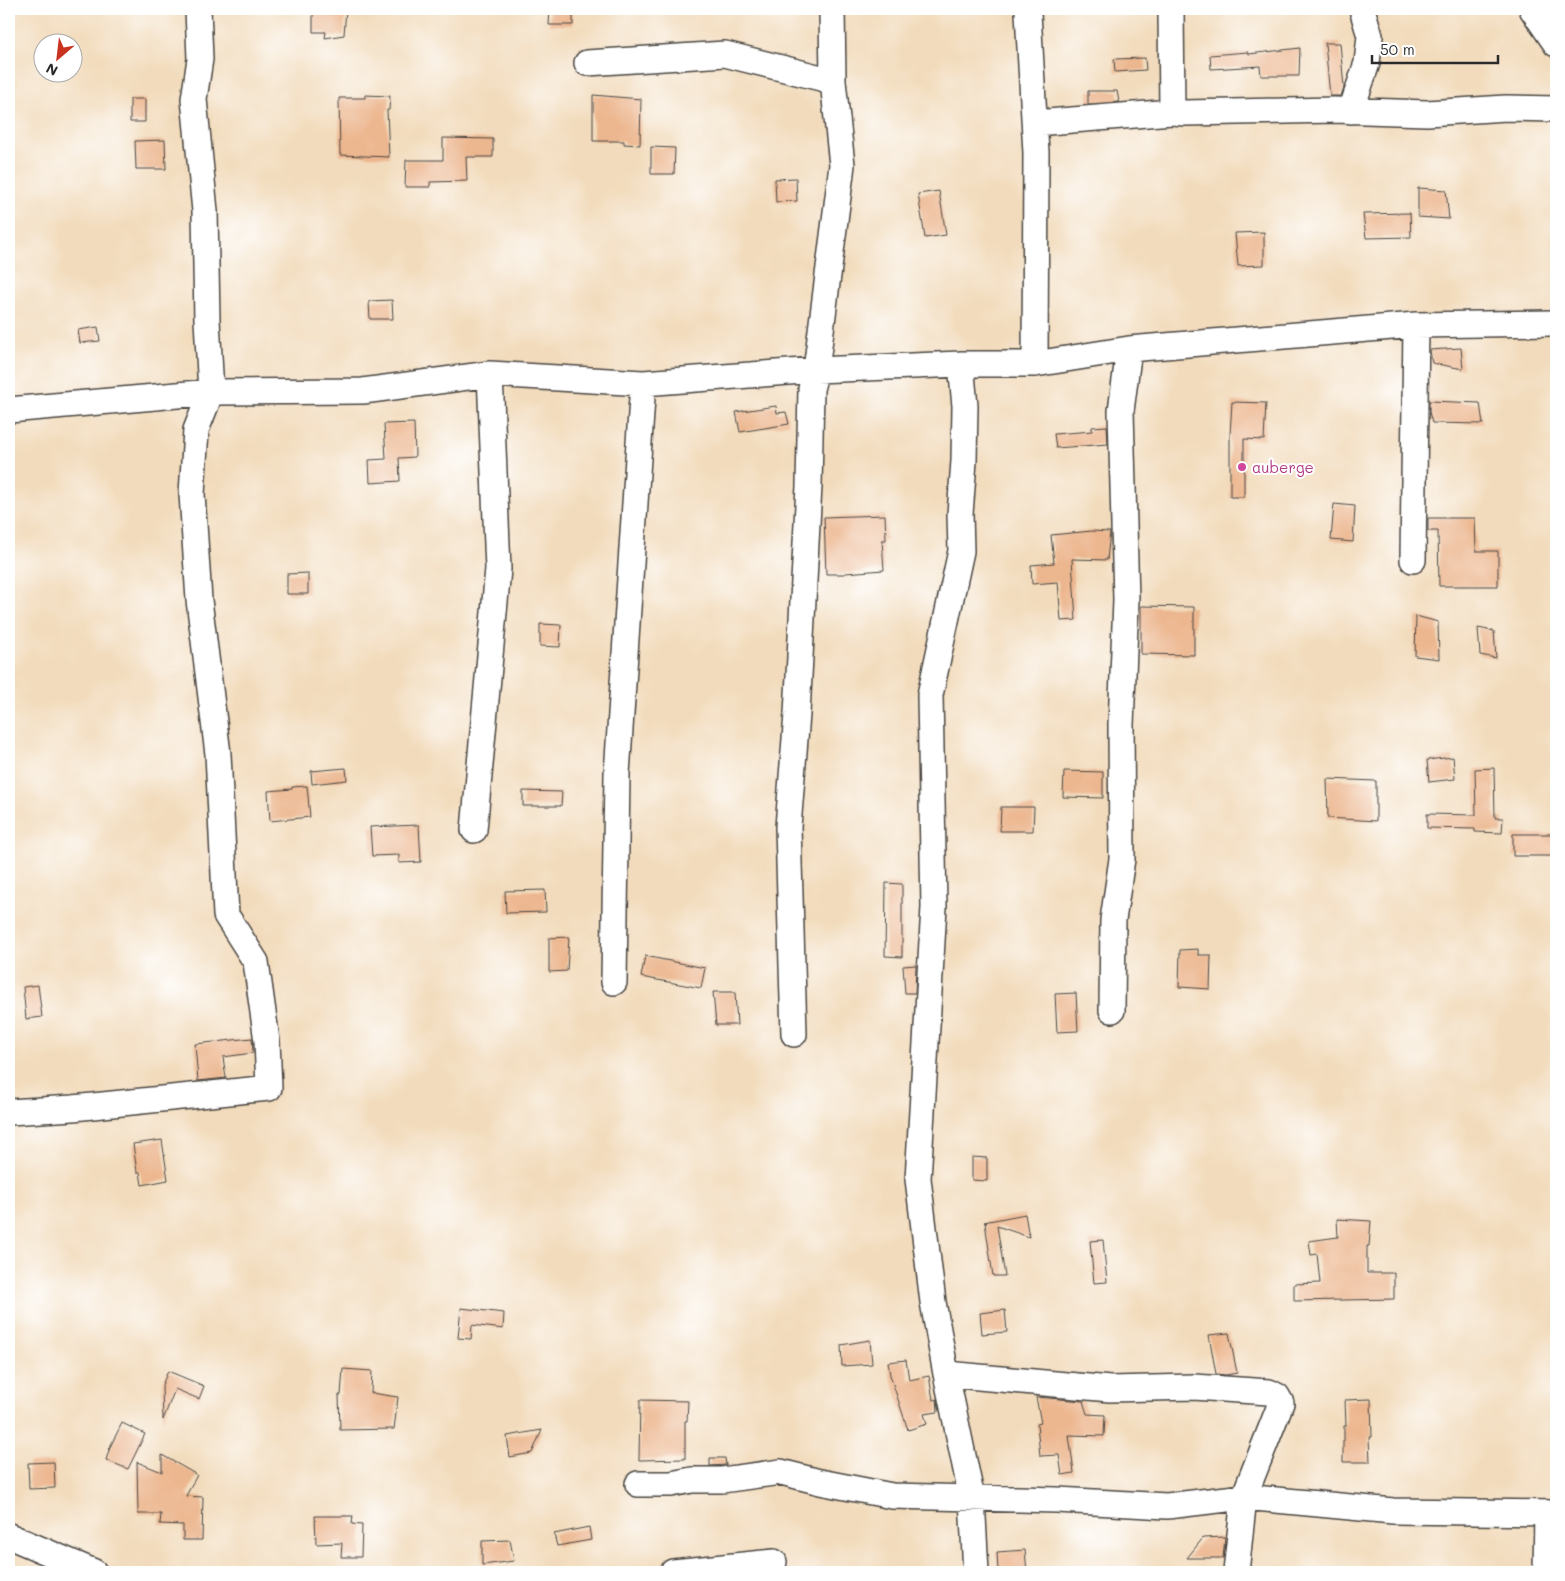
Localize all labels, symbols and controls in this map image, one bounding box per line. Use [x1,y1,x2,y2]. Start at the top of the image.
north arrow [32,32,82,82]
scale bar [1372,32,1499,64]
text: 50 m [1380,39,1415,59]
text: N [43,59,61,81]
place label: auberge [1252,457,1314,477]
marker: auberge [1236,461,1248,473]

